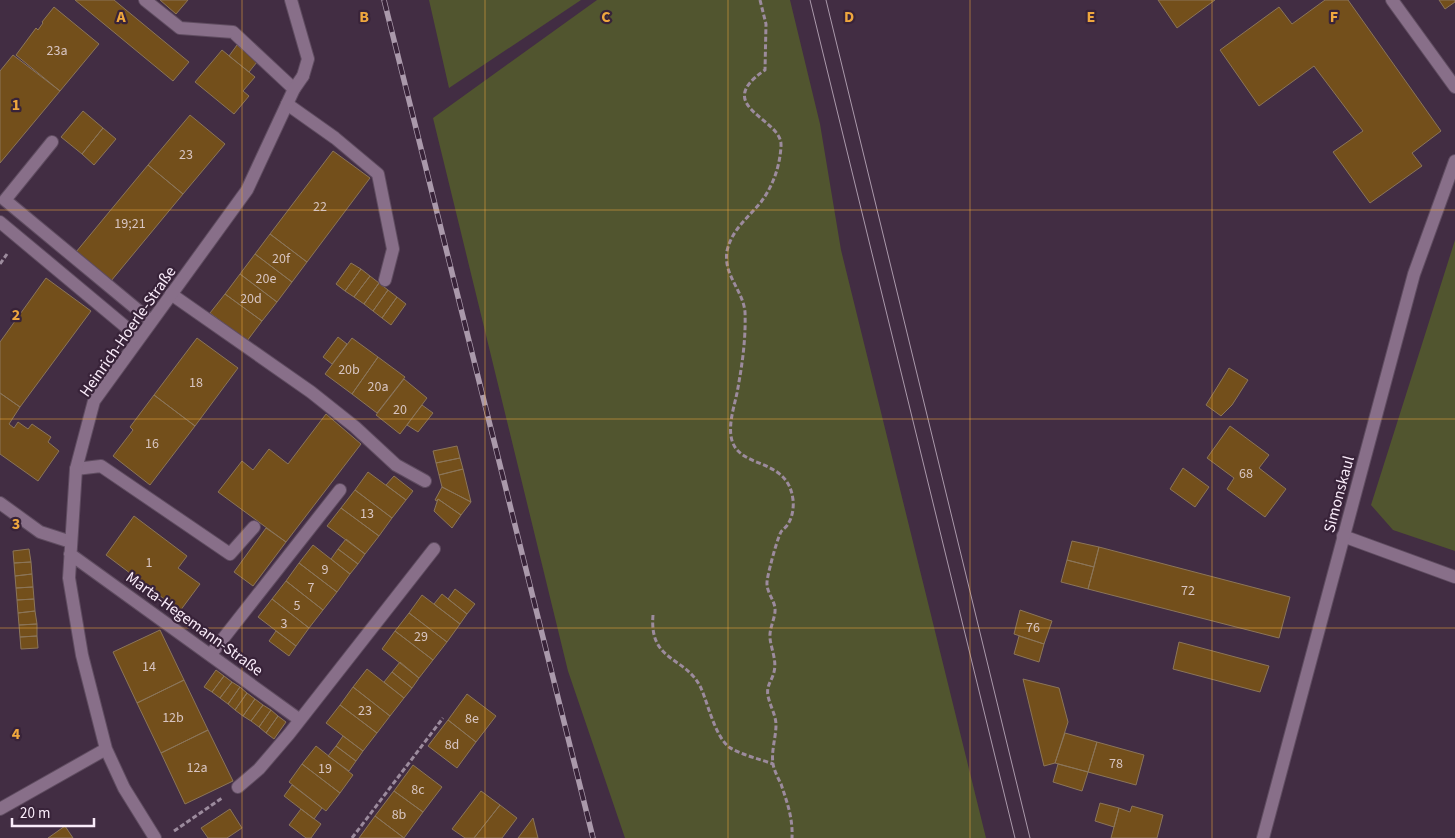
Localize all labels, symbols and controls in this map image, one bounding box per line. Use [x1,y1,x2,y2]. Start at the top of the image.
text: A [115,6,126,28]
text: B [359,6,369,28]
text: C [601,6,611,28]
text: D [844,6,854,28]
text: E [1087,6,1095,28]
text: F [1330,6,1338,28]
house number: 23a [47,41,67,61]
text: 1 [12,94,20,116]
house number: 23 [179,145,193,165]
house number: 22 [313,197,327,217]
house number: 19;21 [114,214,146,234]
house number: 20f [272,249,291,269]
street label: Heinrich-Hoerle-Straße [74,262,181,401]
house number: 20e [256,269,276,289]
house number: 20d [240,289,262,309]
text: 2 [12,304,20,326]
house number: 20b [338,360,360,380]
house number: 18 [189,373,203,393]
house number: 20a [368,377,388,397]
house number: 20 [393,400,407,420]
house number: 16 [145,434,159,454]
street label: Simonskaul [1318,454,1360,535]
house number: 68 [1239,464,1253,484]
house number: 13 [360,504,374,524]
text: 3 [12,513,20,535]
house number: 1 [146,553,153,573]
house number: 9 [322,560,329,580]
street label: Marta-Hegemann-Straße [121,566,268,681]
house number: 7 [308,578,315,598]
house number: 72 [1181,581,1195,601]
house number: 5 [294,596,301,616]
house number: 3 [281,614,288,634]
house number: 76 [1026,618,1040,638]
house number: 29 [414,627,428,647]
house number: 14 [142,657,156,677]
house number: 23 [358,701,372,721]
house number: 12b [162,708,184,728]
house number: 8e [465,709,479,729]
text: 4 [12,723,21,745]
house number: 8d [445,735,459,755]
house number: 78 [1109,754,1123,774]
house number: 12a [187,758,207,778]
house number: 19 [318,759,332,779]
house number: 8c [411,780,425,800]
scale bar [12,796,95,828]
text: 20 m [20,803,50,824]
house number: 8b [392,805,407,825]

